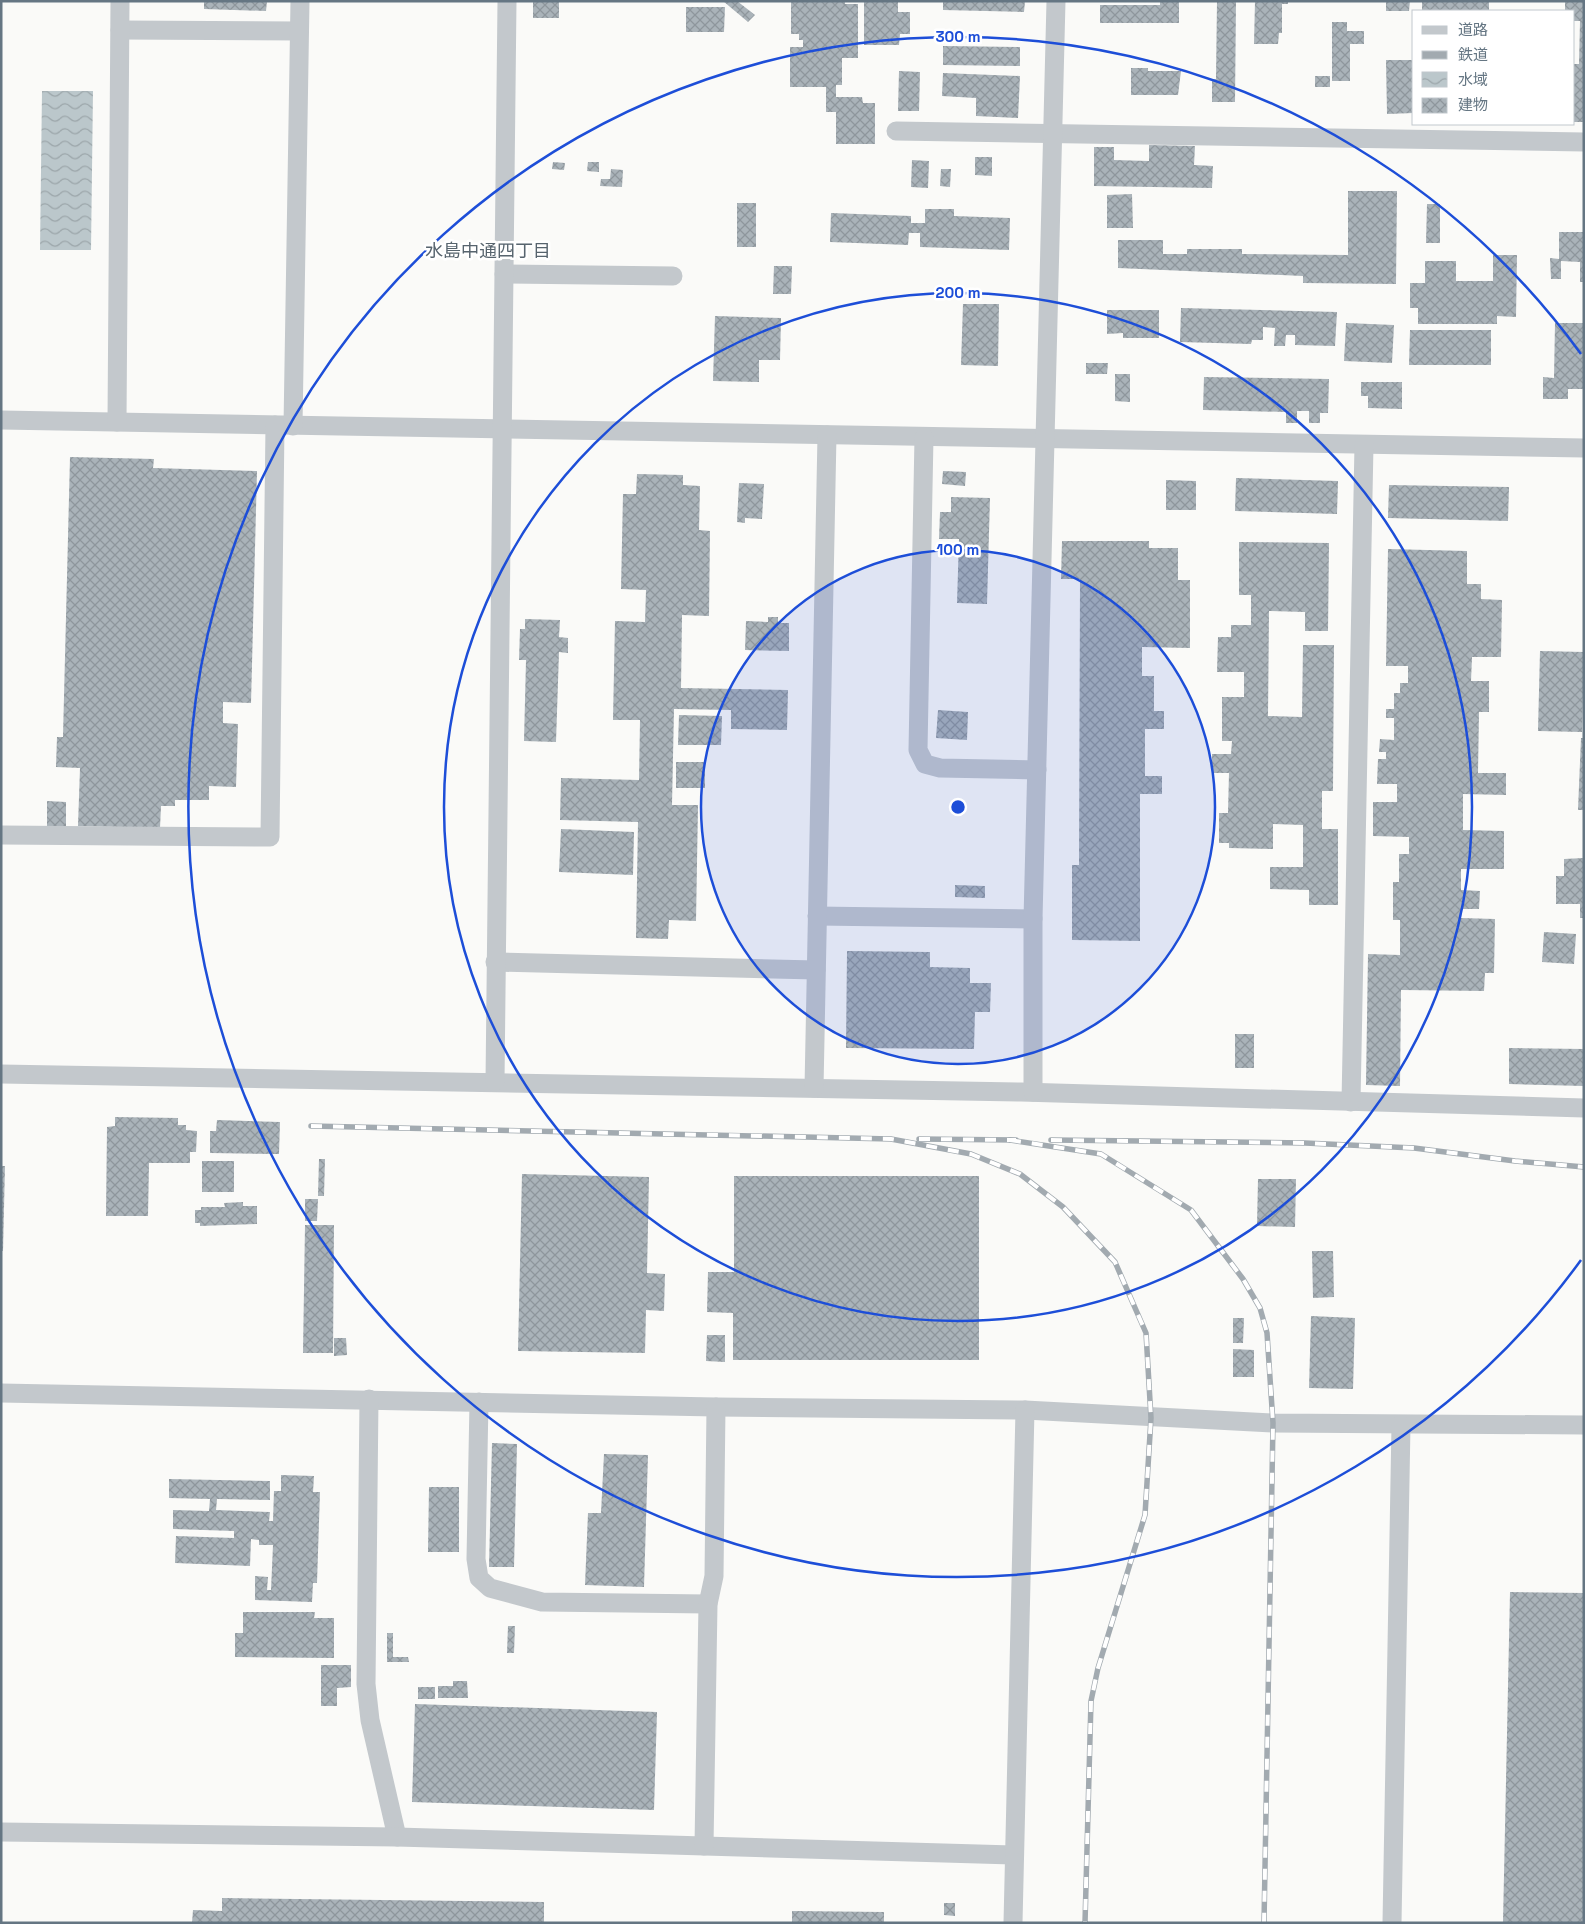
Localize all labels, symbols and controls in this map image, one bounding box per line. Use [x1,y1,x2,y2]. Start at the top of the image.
legend [1412,10,1575,125]
text: 道路 [1458,20,1488,39]
text: 300 m [935,27,981,46]
text: 鉄道 [1458,45,1488,64]
text: 水域 [1458,70,1488,89]
text: 建物 [1458,95,1488,114]
district label: 水島中通四丁目 [425,239,551,262]
text: 200 m [936,283,980,302]
text: 100 m [937,540,979,559]
centre of rings [949,798,967,816]

